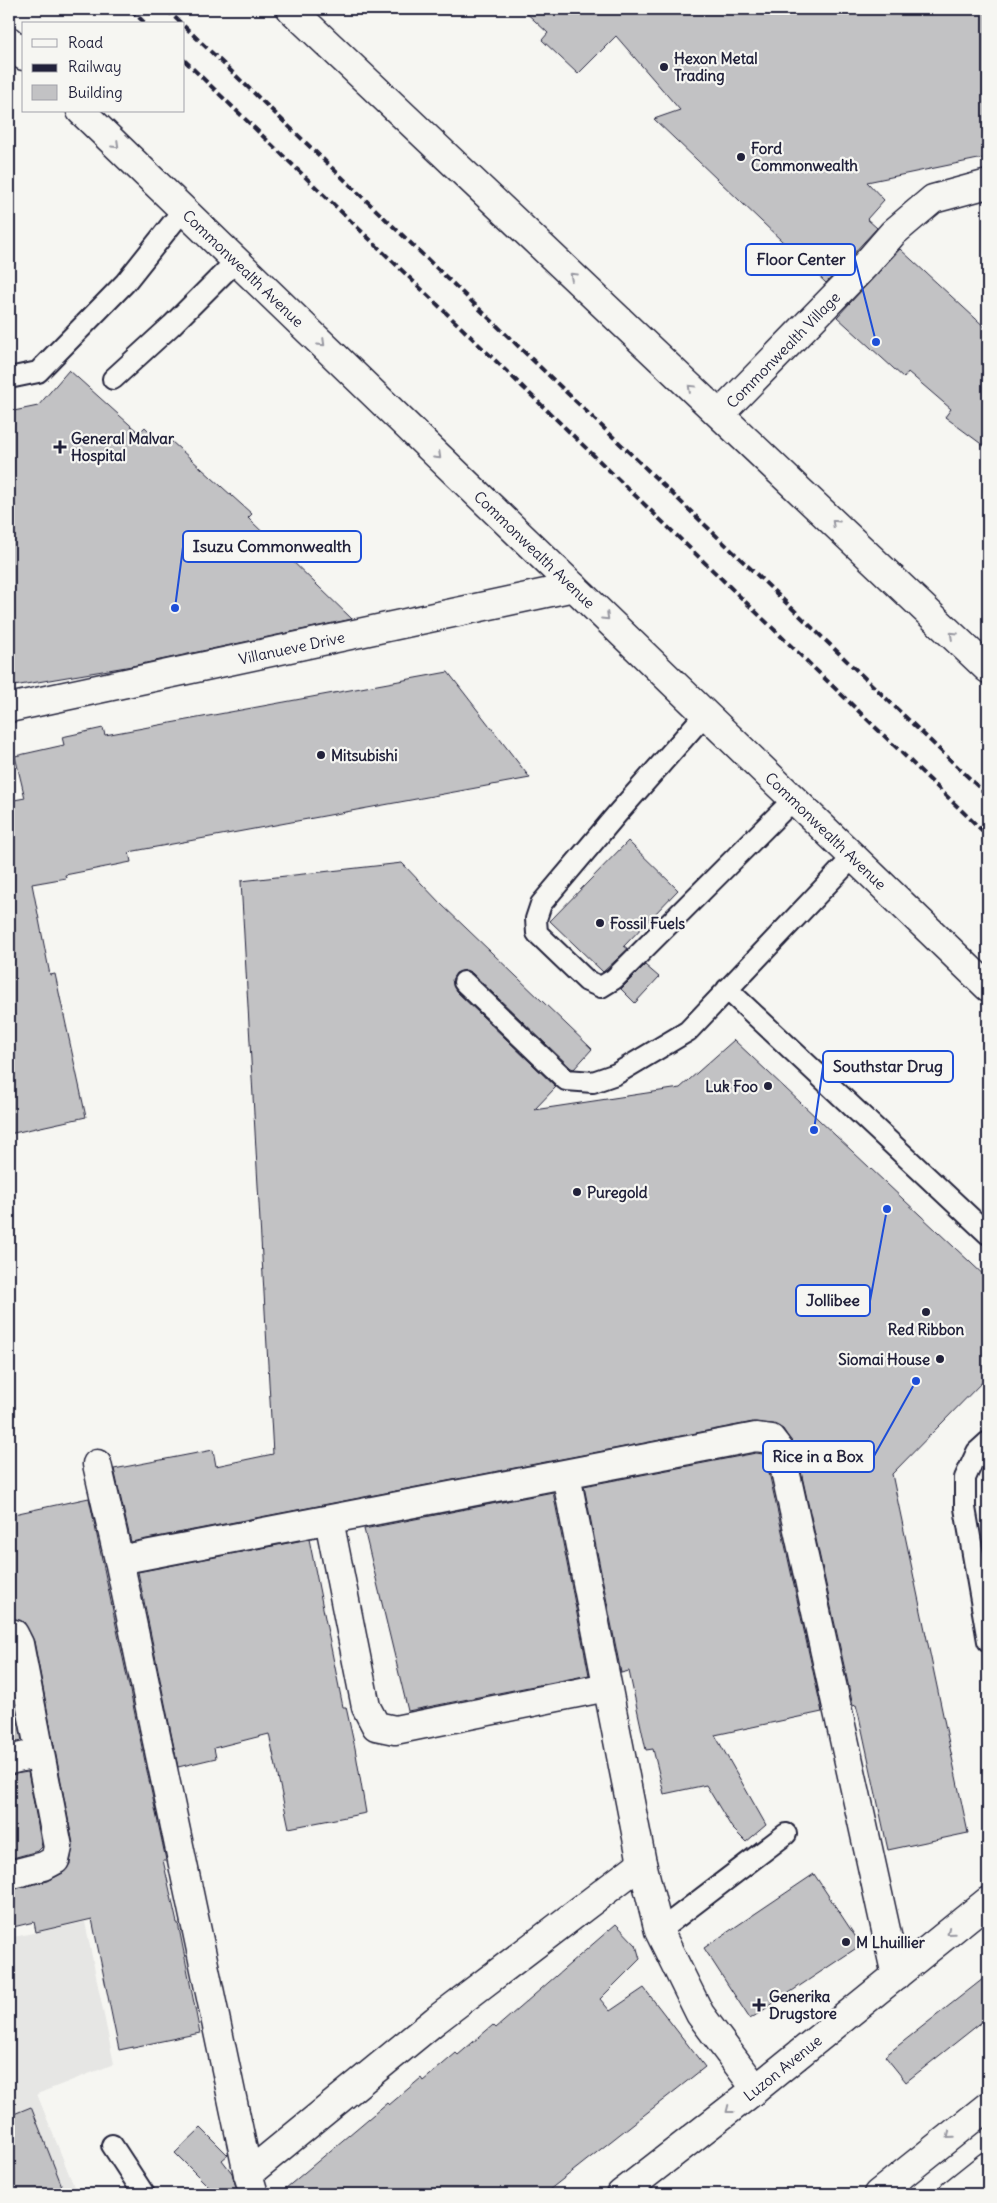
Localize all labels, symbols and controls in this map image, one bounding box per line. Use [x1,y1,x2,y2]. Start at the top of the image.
legend [22,22,185,112]
text: Road [68,33,103,52]
place label: Hexon Metal Trading [674,49,758,86]
text: Railway [68,57,122,76]
marker: Hexon Metal Trading [658,61,670,73]
text: Building [68,83,123,102]
one-way arrow [111,139,120,148]
place label: Ford Commonwealth [751,139,858,175]
marker: Ford Commonwealth [735,151,747,163]
street label: Commonwealth Avenue [179,205,308,331]
callout: Floor Center [746,244,855,275]
text: Floor Center [756,249,846,269]
one-way arrow [570,273,579,282]
street label: Commonwealth Village [722,287,844,412]
one-way arrow [316,337,325,346]
one-way arrow [688,385,697,394]
place label: General Malvar Hospital [71,429,175,466]
marker: General Malvar Hospital [53,440,67,454]
one-way arrow [433,450,442,459]
street label: Commonwealth Avenue [470,487,599,612]
one-way arrow [832,520,841,529]
callout: Isuzu Commonwealth [183,531,361,562]
text: Isuzu Commonwealth [193,536,351,556]
one-way arrow [600,611,609,620]
street label: Villanueve Drive [237,627,346,668]
one-way arrow [950,632,959,641]
place label: Mitsubishi [331,746,398,765]
marker: Mitsubishi [315,749,327,761]
street label: Commonwealth Avenue [762,768,891,893]
place label: Fossil Fuels [610,914,685,933]
marker: Fossil Fuels [594,917,606,929]
callout: Southstar Drug [823,1051,953,1082]
text: Southstar Drug [833,1056,943,1077]
place label: Luk Foo [705,1077,759,1096]
marker: Luk Foo [762,1080,774,1092]
place label: Puregold [587,1183,648,1203]
marker: Puregold [571,1186,583,1198]
callout: Jollibee [796,1285,870,1316]
text: Jollibee [806,1290,860,1310]
marker: Red Ribbon [920,1306,932,1318]
place label: Red Ribbon [888,1320,964,1339]
place label: Siomai House [838,1350,930,1369]
marker: Siomai House [934,1353,946,1365]
callout: Rice in a Box [763,1441,874,1472]
text: Rice in a Box [773,1446,863,1466]
one-way arrow [947,1926,956,1935]
place label: M Lhuillier [856,1933,926,1952]
marker: M Lhuillier [840,1936,852,1948]
place label: Generika Drugstore [769,1987,837,2024]
marker: Generika Drugstore [753,1999,765,2011]
street label: Luzon Avenue [740,2030,825,2105]
one-way arrow [725,2105,734,2114]
one-way arrow [947,2131,956,2139]

